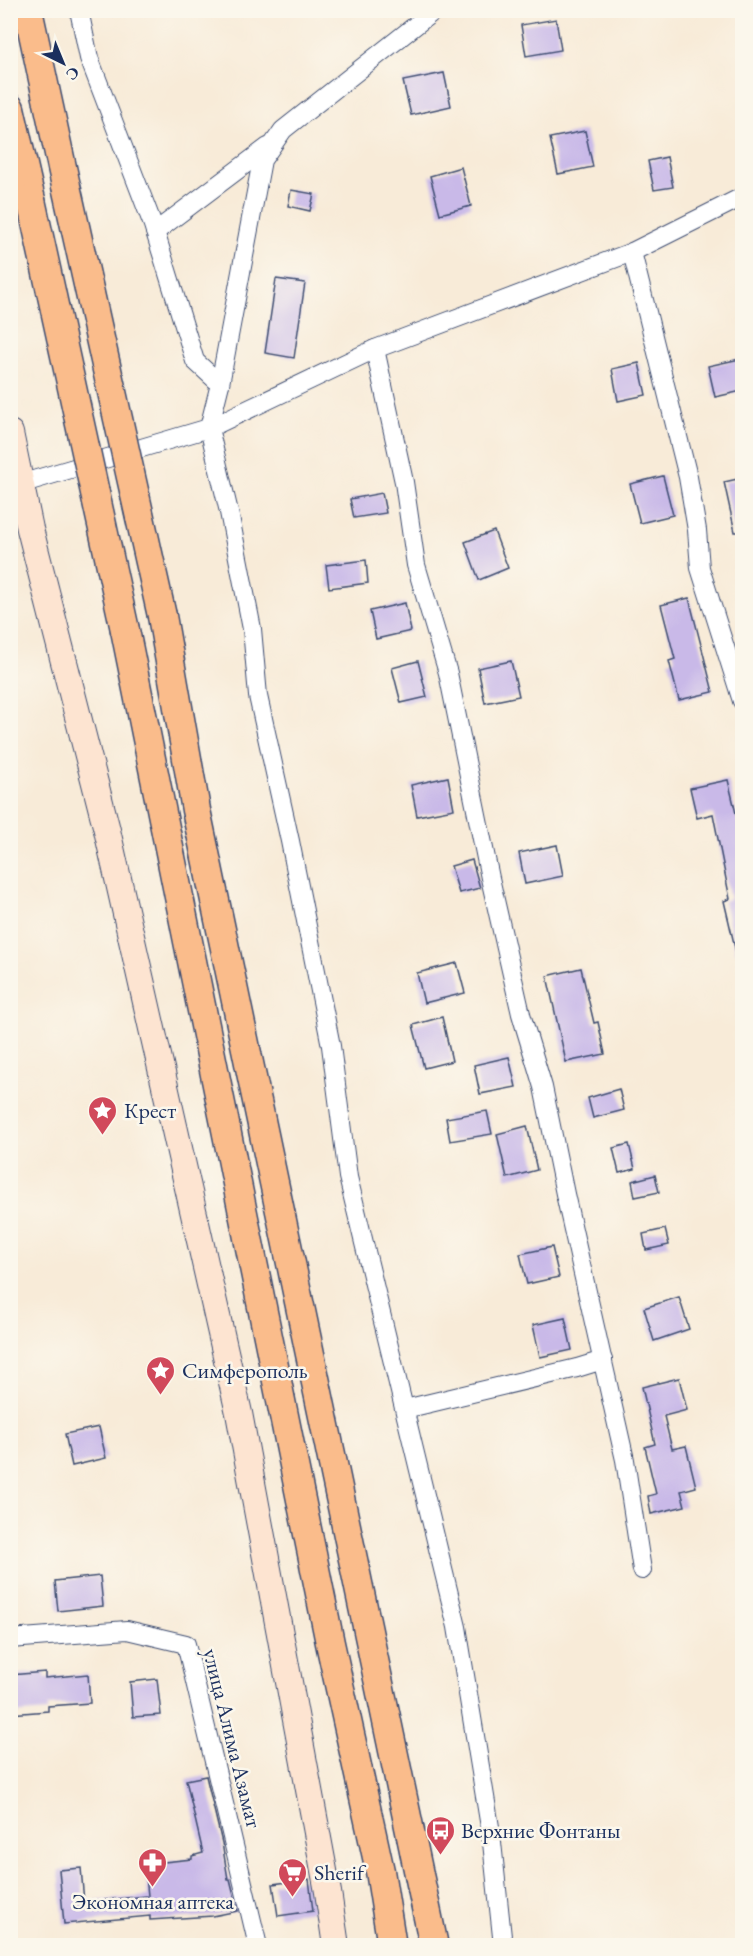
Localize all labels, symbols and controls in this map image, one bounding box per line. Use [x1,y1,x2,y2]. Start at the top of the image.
north arrow [33,33,93,93]
text: С [62,62,84,85]
place icon: Крест [87,1094,119,1136]
place label: Крест [124,1096,176,1125]
place icon: Симферополь [145,1354,177,1396]
place label: Симферополь [182,1356,308,1385]
street label: улица Алима Азамат [196,1645,269,1831]
bus stop icon: Верхние Фонтаны [424,1814,456,1856]
place label: Верхние Фонтаны [461,1816,621,1845]
pharmacy icon: Экономная аптека [137,1846,169,1888]
supermarket icon: Sherif [277,1856,309,1898]
place label: Sherif [314,1858,367,1887]
place label: Экономная аптека [72,1887,234,1916]

